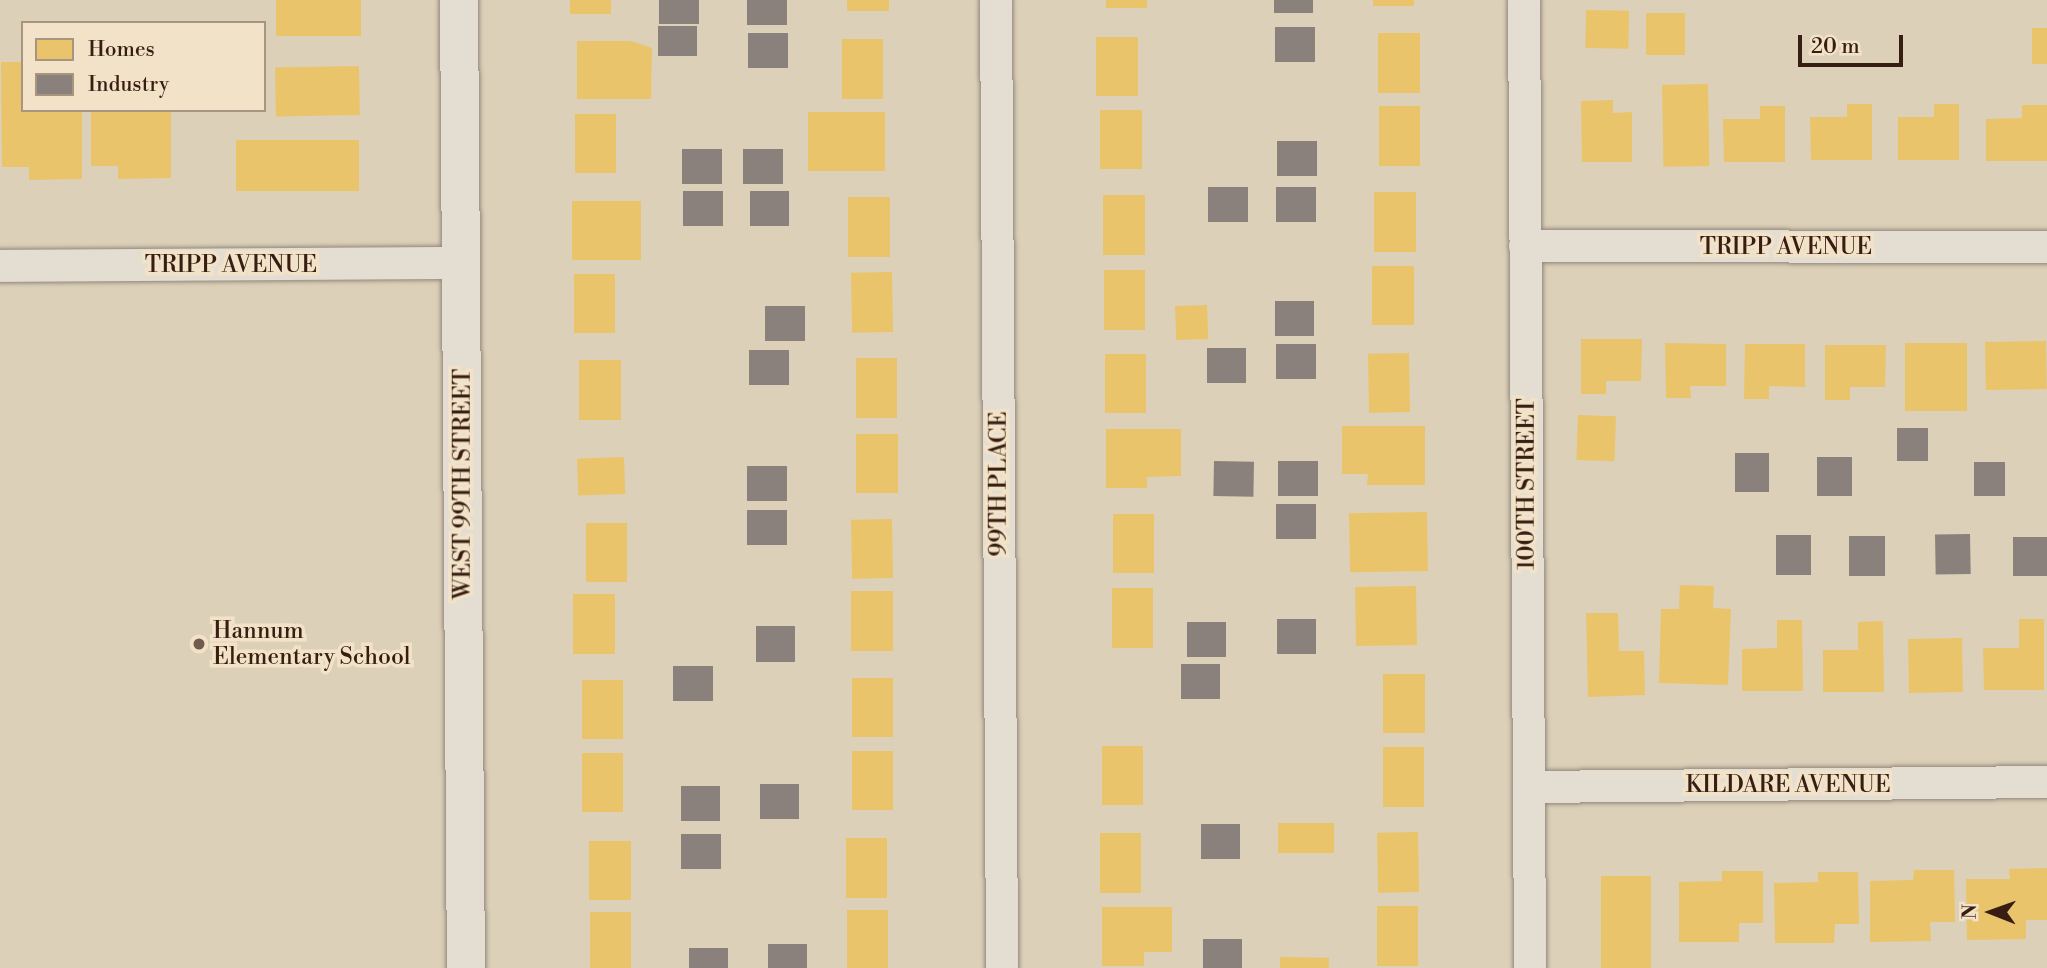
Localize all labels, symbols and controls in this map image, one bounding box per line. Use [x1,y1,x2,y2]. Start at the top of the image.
legend [21,21,266,112]
scale bar [1802,21,1907,65]
text: 20 m [1811,34,1860,60]
text: Homes [88,37,155,63]
text: Industry [88,72,169,98]
street label: TRIPP AVENUE [1700,233,1872,261]
street label: TRIPP AVENUE [145,251,317,279]
street label: WEST 99TH STREET [449,369,477,599]
street label: 100TH STREET [1513,398,1541,570]
street label: 99TH PLACE [985,411,1013,557]
place label: Hannum Elementary School [213,617,411,671]
marker: Hannum Elementary School [191,636,207,652]
street label: KILDARE AVENUE [1685,771,1891,799]
north arrow [1956,877,2026,947]
text: N [1958,904,1982,919]

